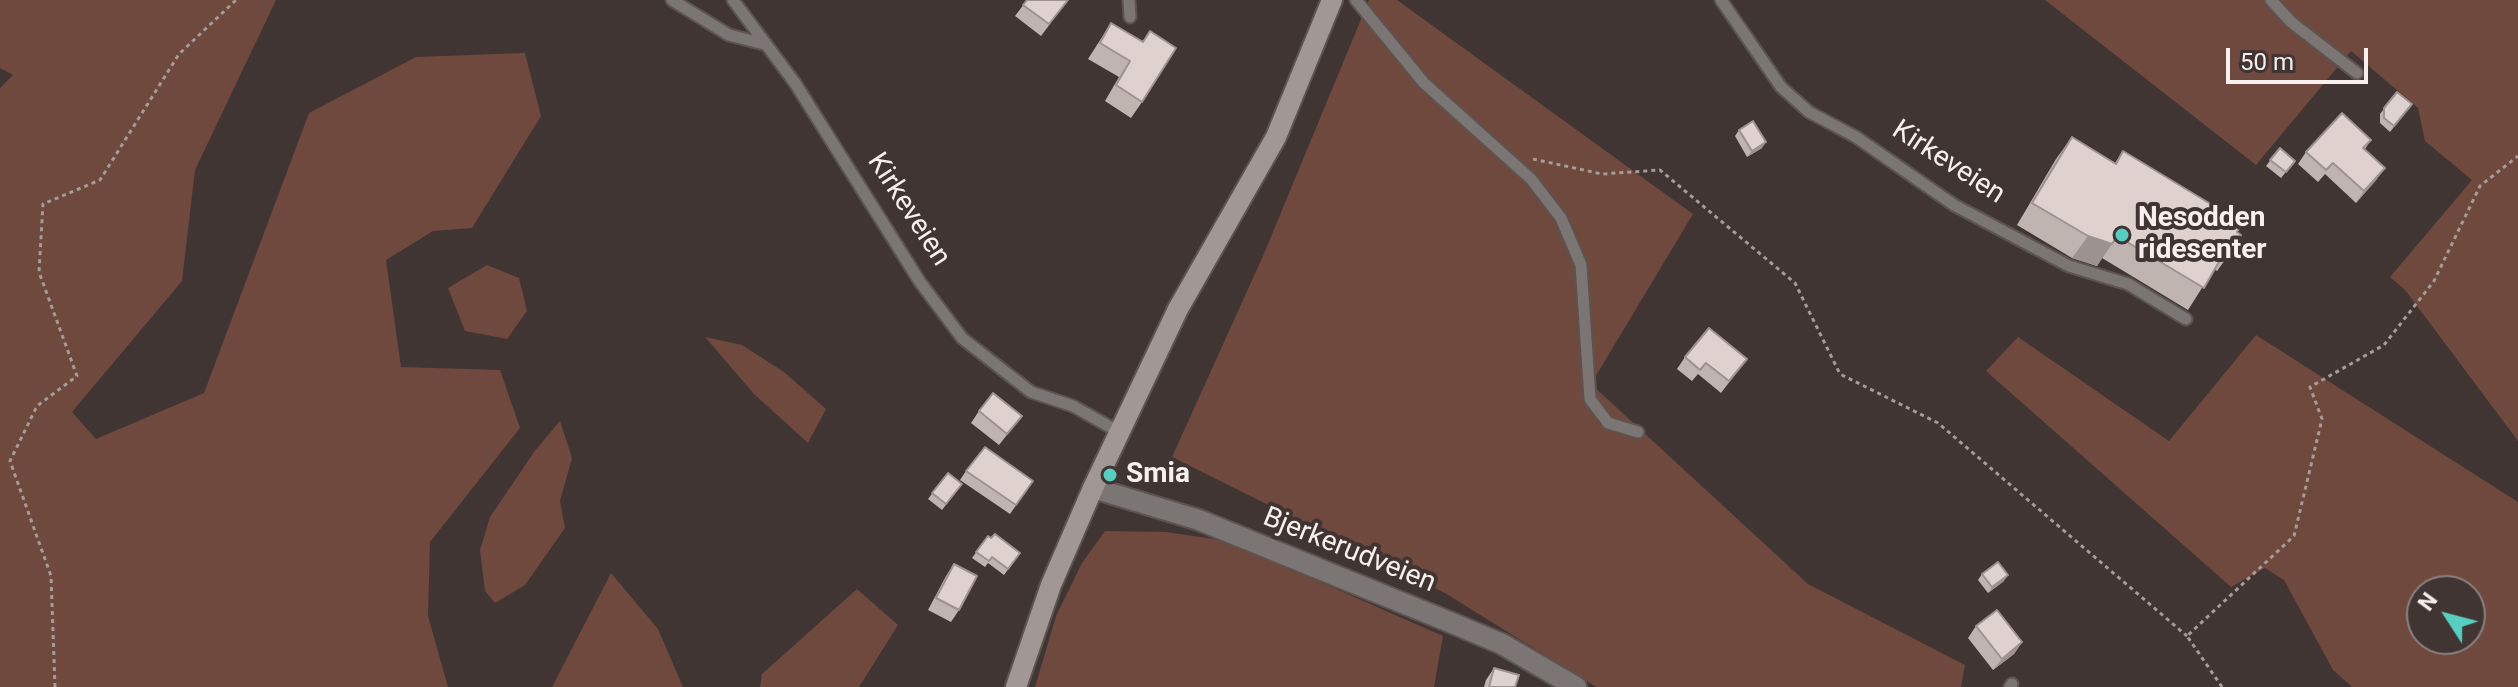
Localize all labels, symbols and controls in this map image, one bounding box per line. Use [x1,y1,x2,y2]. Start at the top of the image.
scale bar [2230,32,2372,82]
text: 50 m [2240,48,2294,76]
street label: Kirkeveien [1885,114,2011,212]
street label: Kirkeveien [859,147,957,273]
place label: Nesodden ridesenter [2138,202,2267,268]
marker: Nesodden ridesenter [2113,226,2131,244]
place label: Smia [1126,458,1190,492]
marker: Smia [1101,466,1119,484]
street label: Bjerkerudveien [1258,501,1440,601]
north arrow [2406,575,2486,655]
text: N [2413,588,2442,615]

